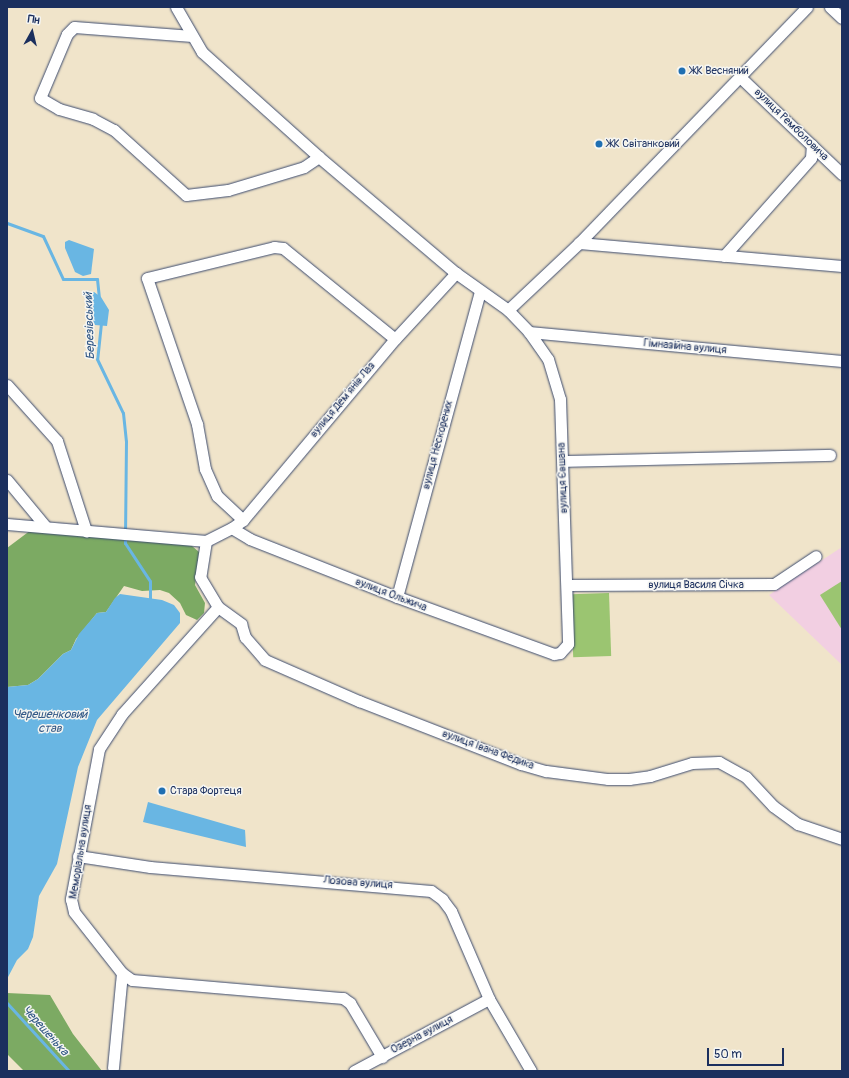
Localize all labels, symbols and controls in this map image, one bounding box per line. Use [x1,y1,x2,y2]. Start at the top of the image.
north arrow [12,12,52,52]
text: Пн [27,12,41,27]
place label: ЖК Весняний [690,64,749,78]
marker: ЖК Весняний [677,66,687,76]
street label: вулиця Ремболовича [751,86,831,164]
place label: ЖК Світанковий [607,137,680,151]
marker: ЖК Світанковий [594,139,604,149]
water label: Березівський [82,292,98,360]
street label: Гімназійна вулиця [643,337,727,357]
street label: вулиця Демʼянів Лаз [308,360,378,440]
street label: вулиця Нескорених [420,399,456,491]
street label: вулиця Євшана [555,442,571,514]
street label: вулиця Ольжича [353,575,429,615]
street label: вулиця Василя Січка [648,578,744,592]
water label: Черешенковий став [13,708,87,736]
street label: вулиця Івана Федика [440,727,536,773]
place label: Стара Фортеця [170,784,242,798]
marker: Стара Фортеця [157,786,167,796]
street label: Меморіальна вулиця [67,804,95,900]
street label: Лозова вулиця [323,874,393,892]
water label: Черешенька [19,1003,71,1059]
street label: Озерна вулиця [389,1013,455,1057]
scale bar [709,1040,786,1066]
text: 50 m [714,1047,742,1062]

